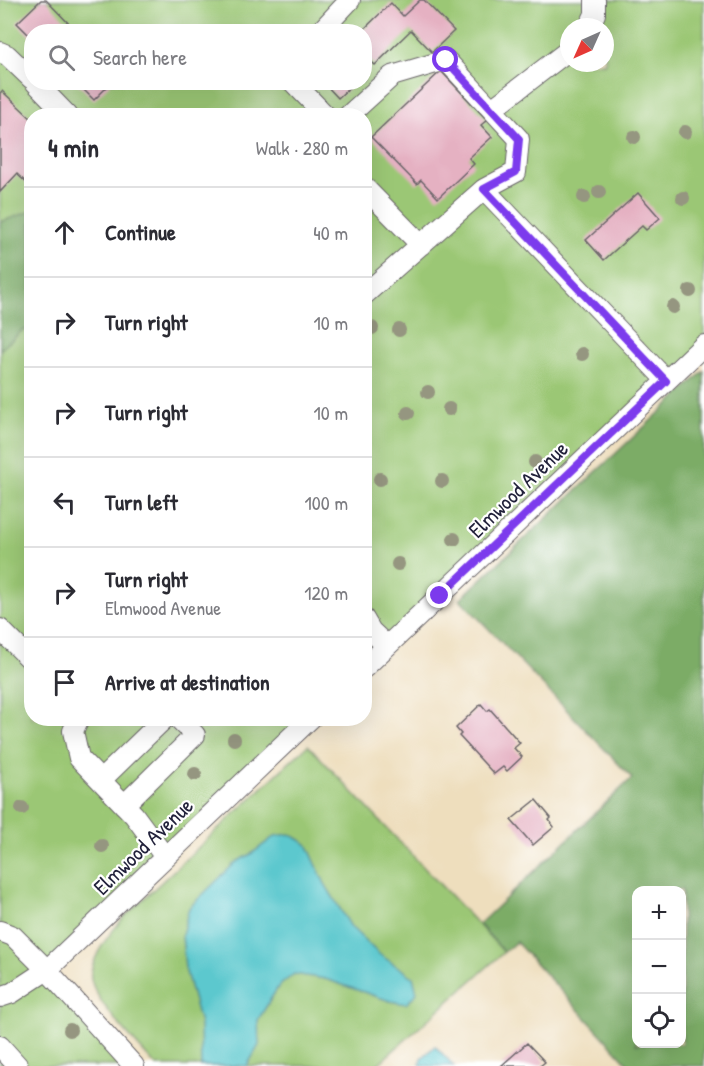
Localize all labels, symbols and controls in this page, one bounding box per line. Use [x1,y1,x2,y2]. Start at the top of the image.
north arrow [560,18,614,72]
search box [24,24,372,90]
icon: search [45,41,78,74]
text: Search here [93,42,187,72]
route start [432,46,458,72]
text: 4 min [48,130,99,165]
text: Walk · 280 m [256,134,348,161]
icon: ahead [48,216,81,249]
text: Continue [105,217,176,247]
text: 40 m [313,219,348,246]
icon: right [48,306,81,339]
text: Turn right [105,307,188,337]
text: 10 m [314,309,348,336]
icon: right [48,396,81,429]
text: Turn right [105,397,188,427]
text: 10 m [314,399,348,426]
street label: Elmwood Avenue [462,434,575,544]
icon: left [48,486,81,519]
text: Turn left [105,487,178,517]
text: 100 m [305,489,348,516]
text: Turn right [105,564,188,594]
icon: right [48,576,81,609]
text: 120 m [304,579,348,606]
route end [426,582,452,608]
text: Elmwood Avenue [105,594,221,621]
icon: arrive [48,666,81,699]
text: Arrive at destination [105,667,270,697]
street label: Elmwood Avenue [87,791,200,901]
map controls [632,886,686,1048]
button: + [632,886,686,940]
button: − [632,940,686,994]
button: locate [632,994,686,1048]

